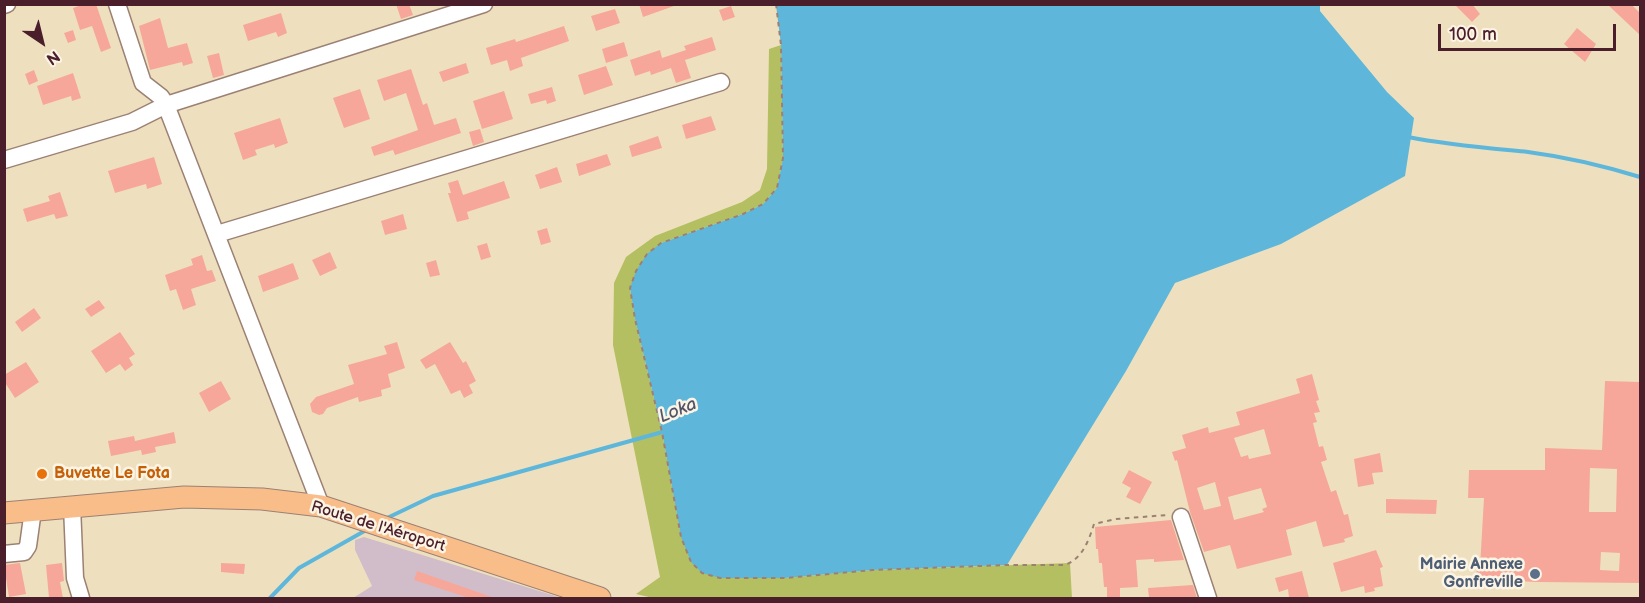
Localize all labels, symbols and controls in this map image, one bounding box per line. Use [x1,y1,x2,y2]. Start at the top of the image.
north arrow [12,12,72,72]
scale bar [1441,12,1620,50]
text: 100 m [1449,24,1497,45]
text: N [42,46,63,68]
water label: Loka [656,394,700,428]
place label: Buvette Le Fota [54,464,170,484]
marker: Buvette Le Fota [35,467,49,481]
street label: Route de l'Aéroport [308,497,448,557]
place label: Mairie Annexe Gonfreville [1420,555,1523,593]
marker: Mairie Annexe Gonfreville [1528,567,1542,581]

